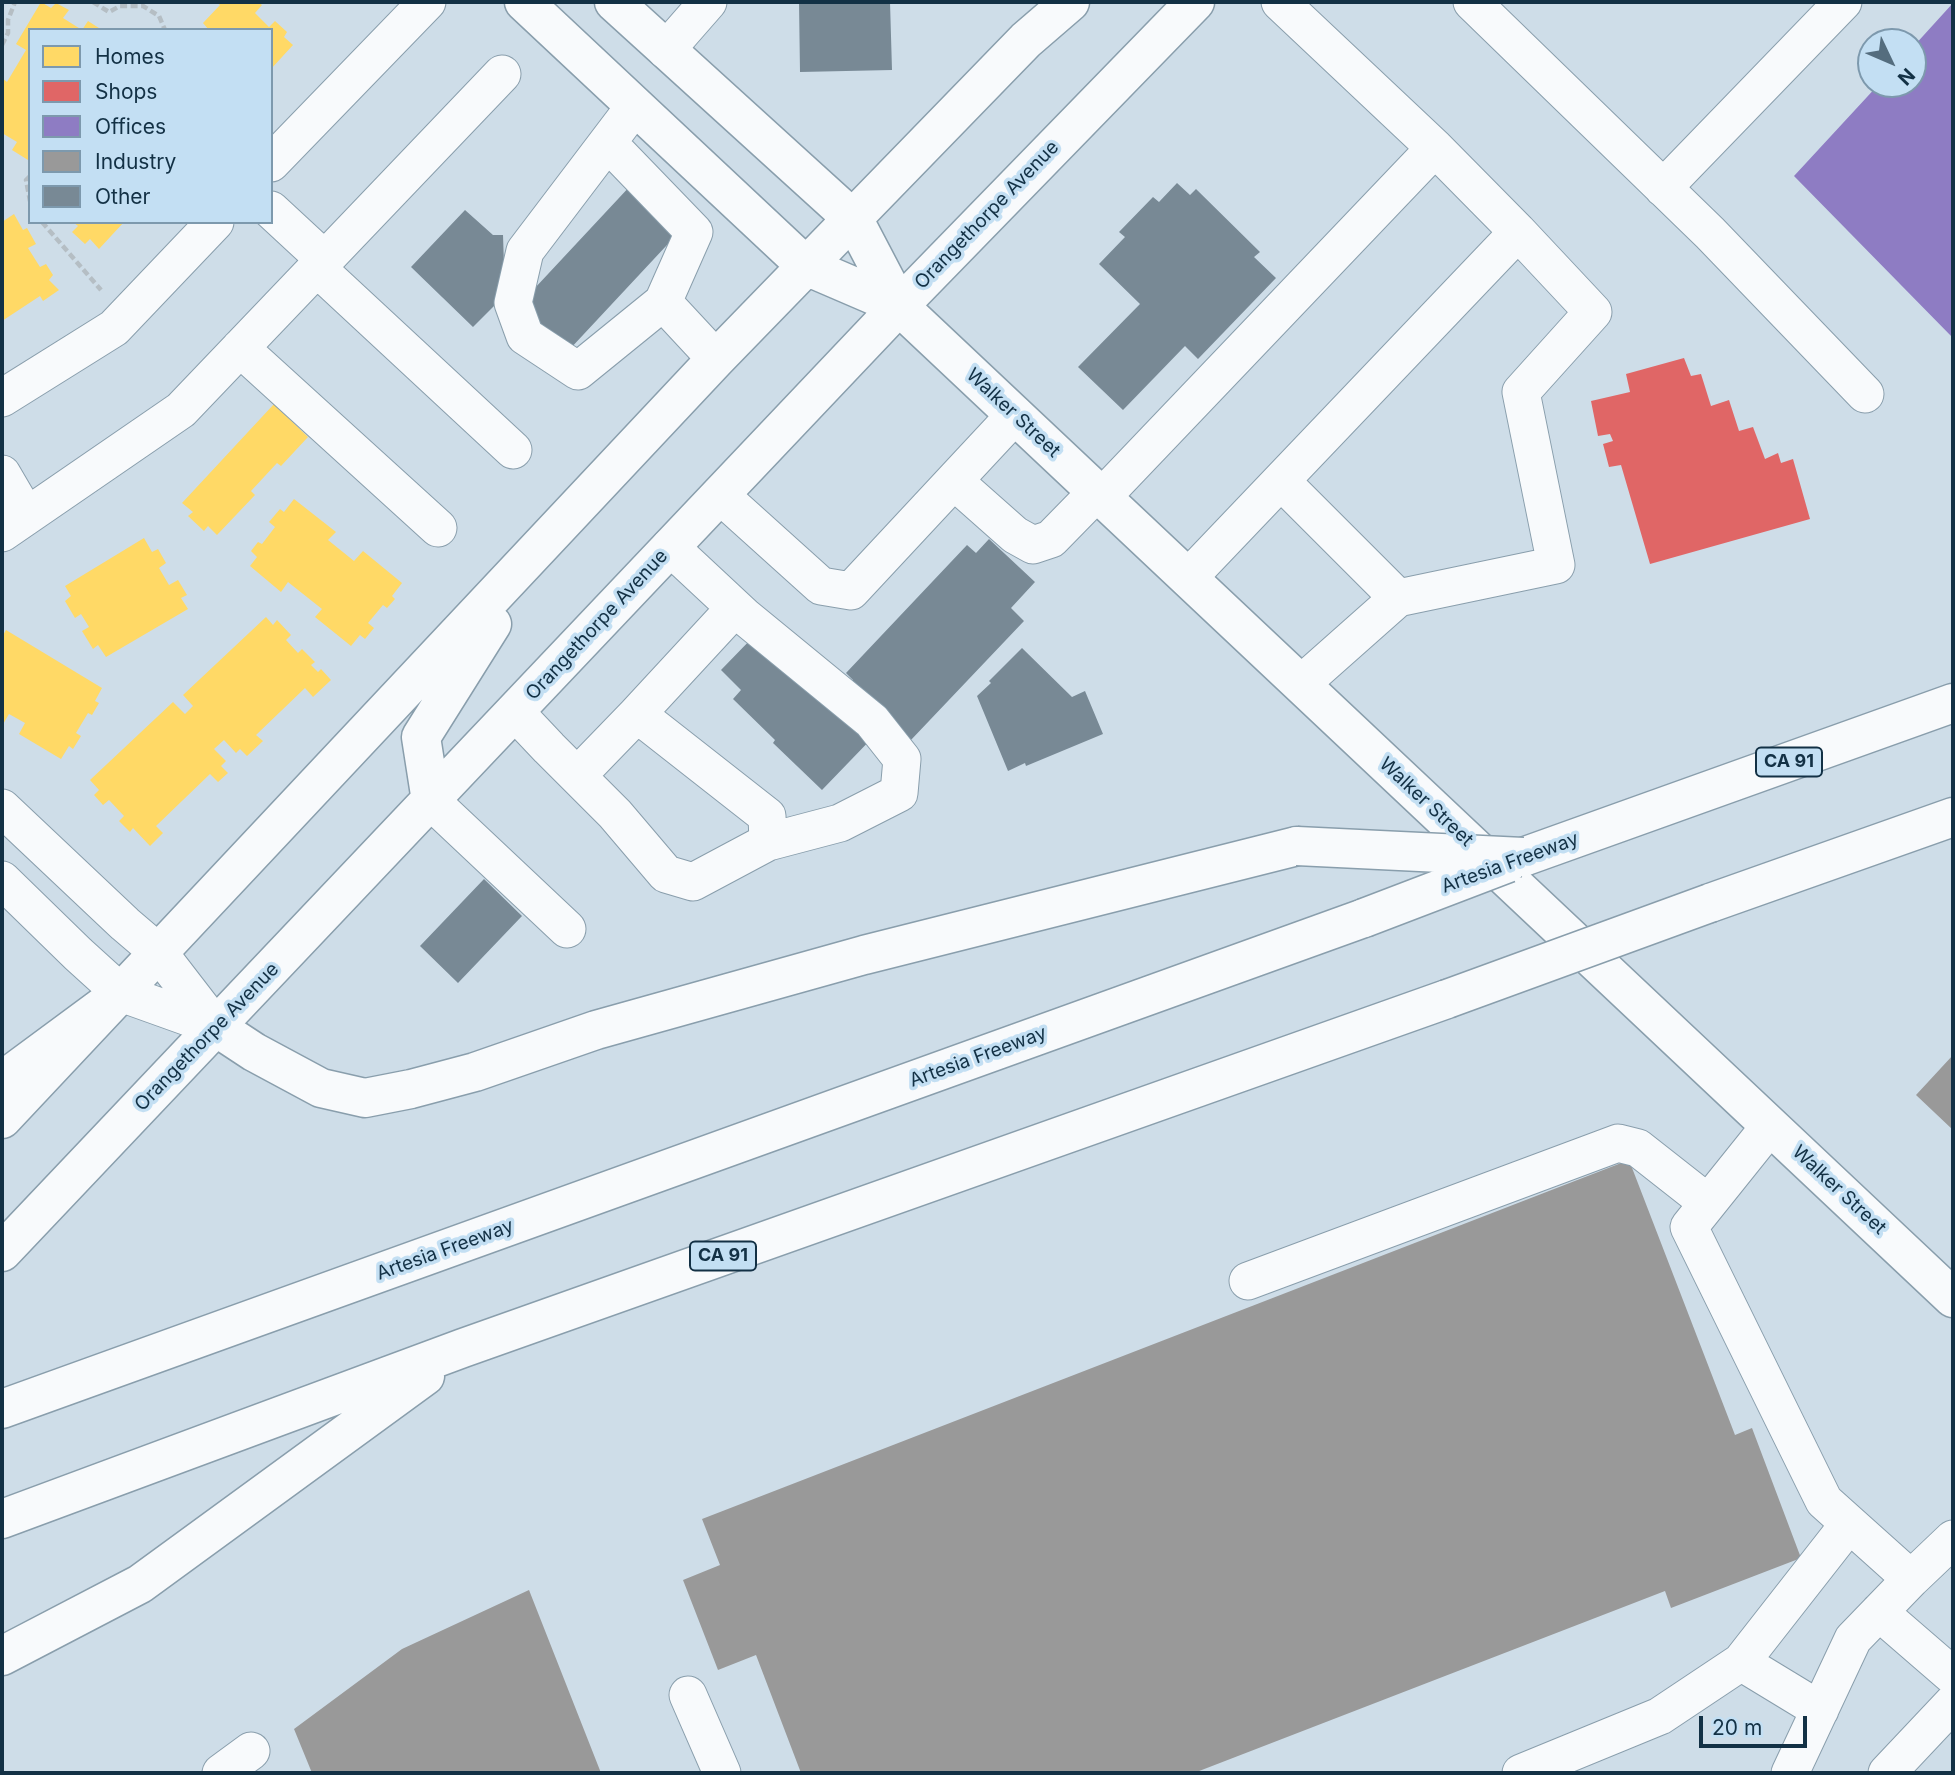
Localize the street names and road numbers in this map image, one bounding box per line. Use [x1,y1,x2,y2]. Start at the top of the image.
street label: Orangethorpe Avenue [910,136,1064,294]
street label: Walker Street [961,364,1065,462]
street label: Orangethorpe Avenue [521,545,673,705]
road number: CA 91 [1756,748,1822,776]
street label: Walker Street [1374,753,1478,851]
street label: Artesia Freeway [1438,828,1582,898]
street label: Orangethorpe Avenue [130,958,284,1116]
street label: Artesia Freeway [906,1022,1050,1092]
street label: Walker Street [1787,1141,1891,1239]
street label: Artesia Freeway [373,1215,517,1285]
road number: CA 91 [690,1241,756,1270]

